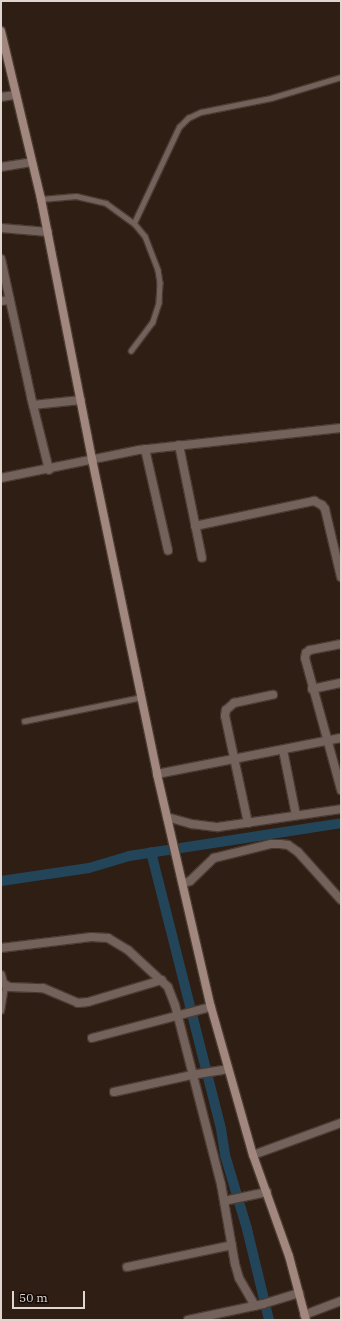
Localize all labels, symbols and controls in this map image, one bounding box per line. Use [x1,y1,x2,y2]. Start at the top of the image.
scale bar [14,1283,87,1309]
text: 50 m [19,1290,48,1305]

